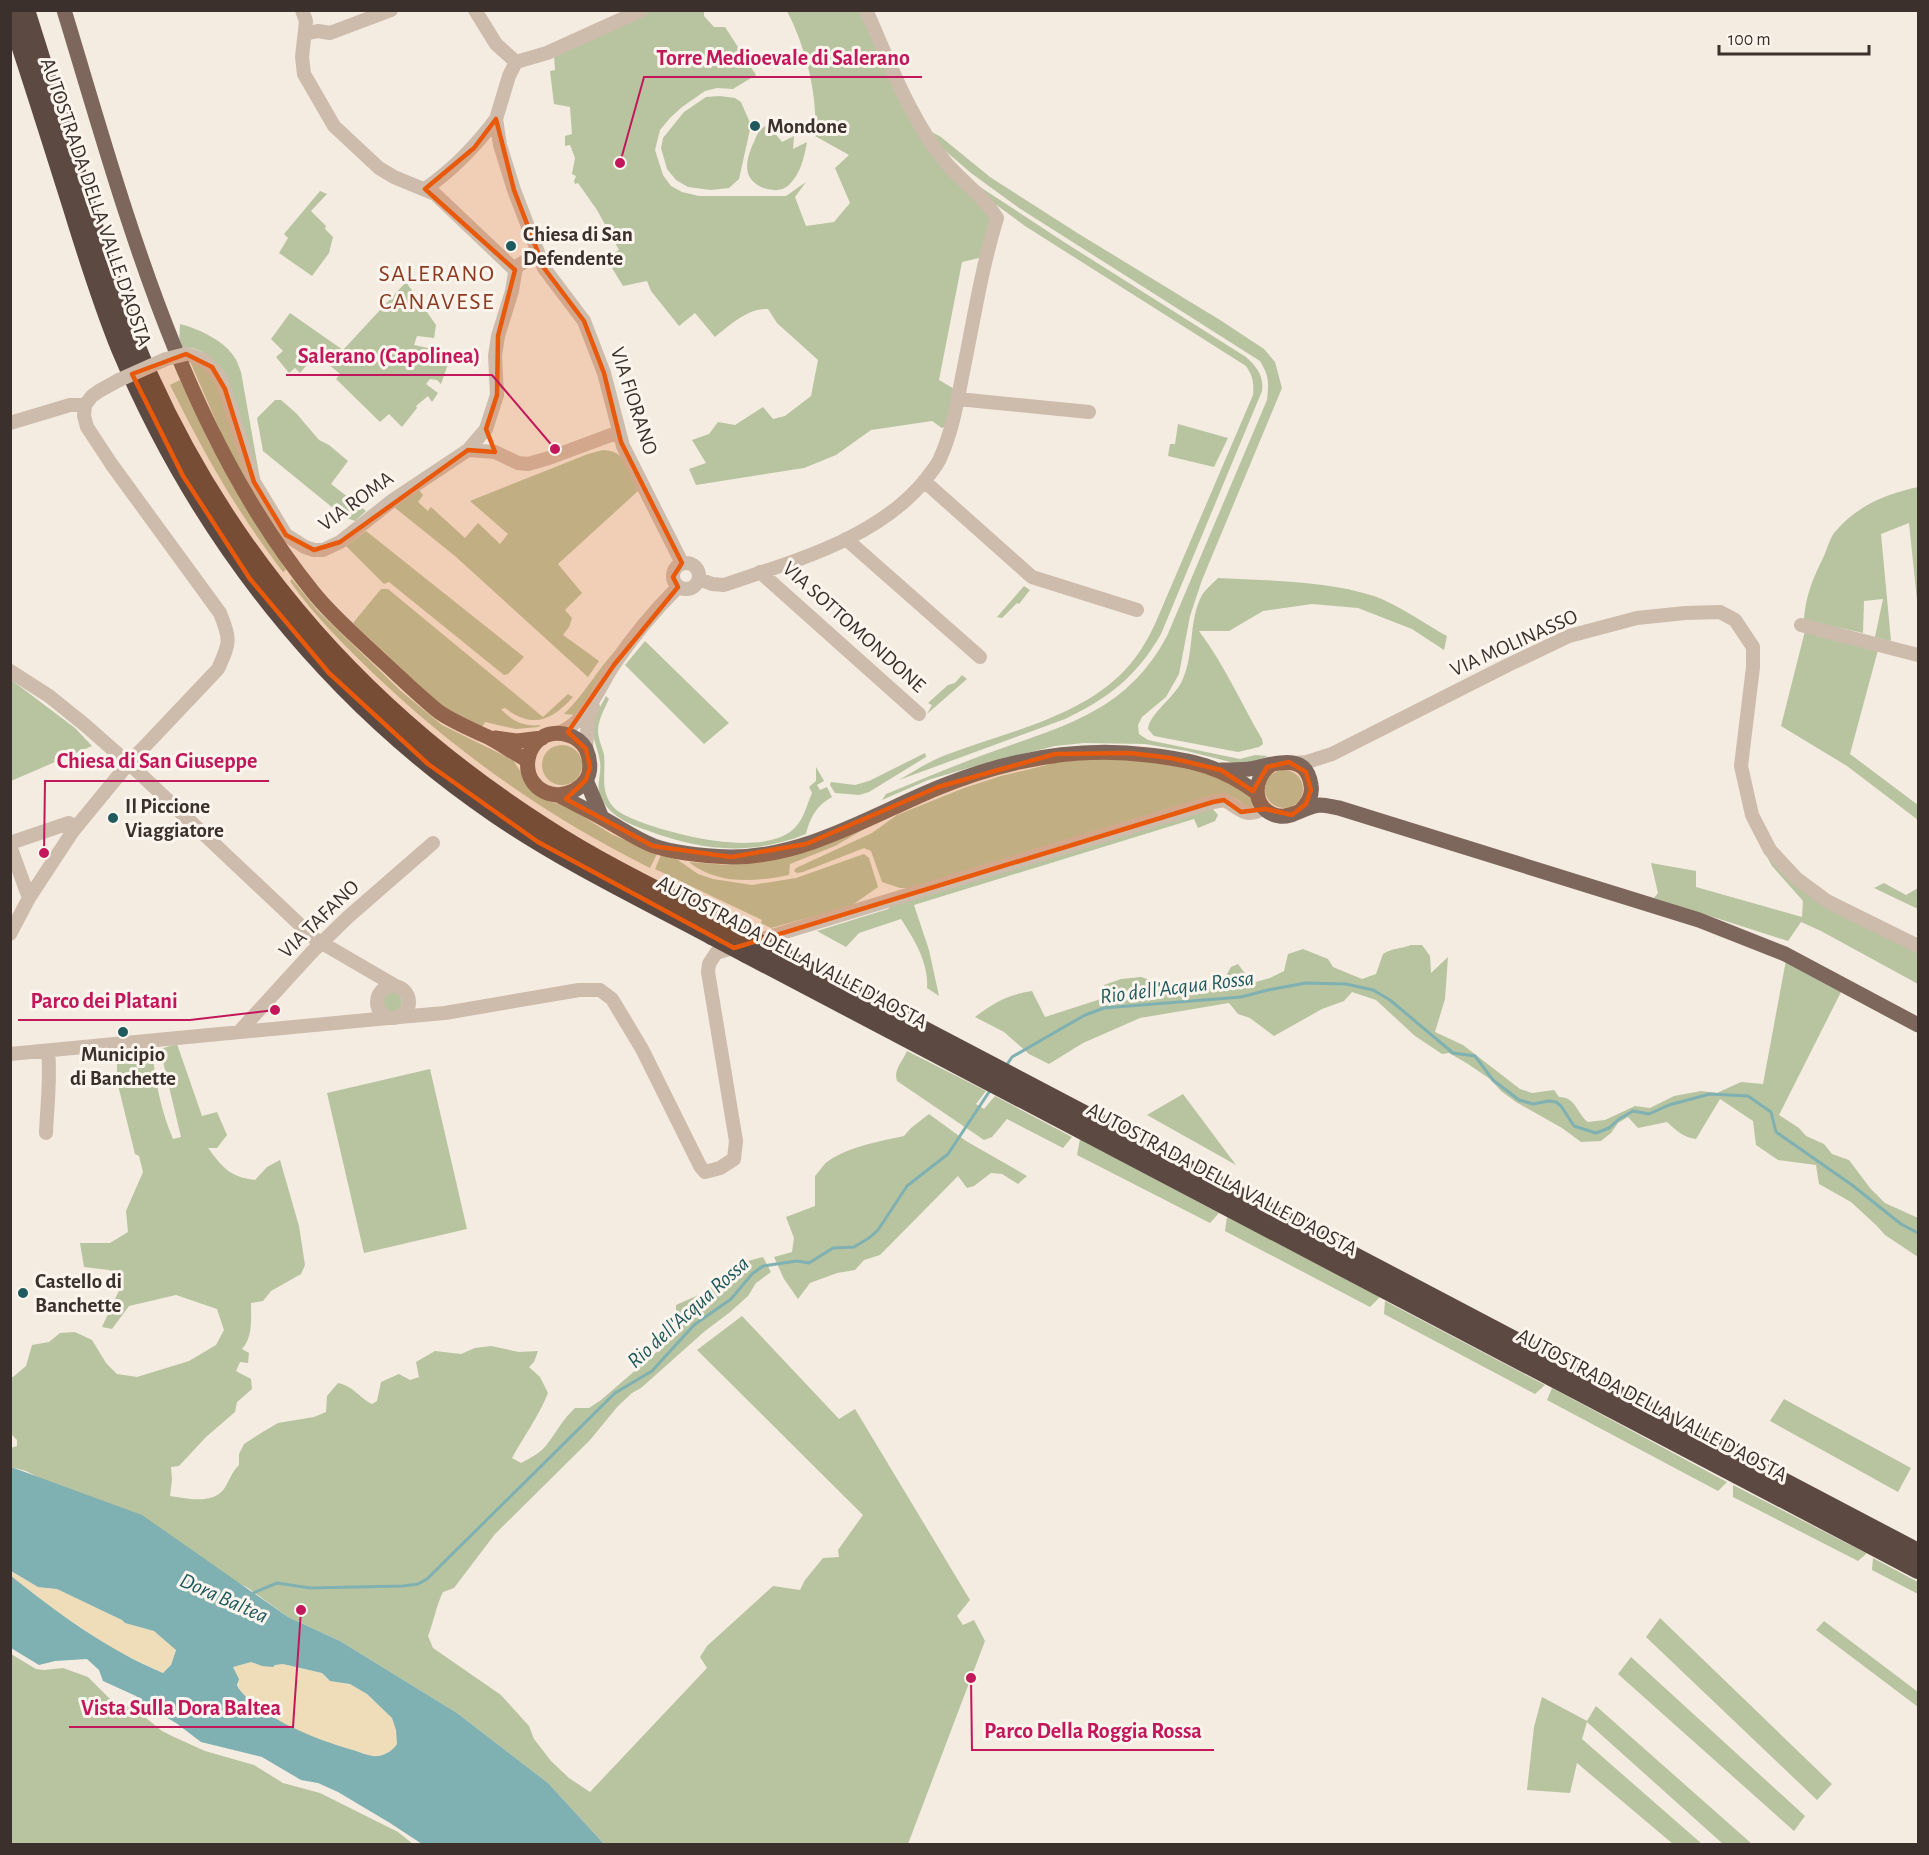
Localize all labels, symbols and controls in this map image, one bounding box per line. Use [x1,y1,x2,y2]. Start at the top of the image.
scale bar [1719,18,1869,56]
text: 100 m [1728,31,1771,49]
callout: Torre Medioevale di Salerano [644,37,922,77]
text: Torre Medioevale di Salerano [656,47,910,69]
street label: AUTOSTRADA DELLA VALLE D'AOSTA [37,55,155,349]
place label: Mondone [767,116,847,137]
marker: Mondone [748,119,762,133]
place label: Chiesa di San Defendente [523,224,633,269]
marker: Chiesa di San Defendente [504,239,518,253]
district label: SALERANO CANAVESE [378,262,496,314]
callout: Salerano (Capolinea) [286,335,492,375]
text: Salerano (Capolinea) [298,345,480,367]
street label: VIA FIORANO [607,345,661,457]
street label: VIA ROMA [315,467,397,535]
street label: VIA SOTTOMONDONE [779,558,929,696]
street label: VIA MOLINASSO [1447,606,1581,680]
callout: Chiesa di San Giuseppe [45,741,269,781]
text: Chiesa di San Giuseppe [57,750,257,772]
place label: Il Piccione Viaggiatore [125,796,224,841]
marker: Il Piccione Viaggiatore [106,811,120,825]
street label: AUTOSTRADA DELLA VALLE D'AOSTA [653,872,931,1032]
street label: VIA TAFANO [275,876,363,962]
water label: Rio dell'Acqua Rossa [1099,967,1255,1007]
callout: Parco dei Platani [18,980,190,1020]
text: Parco dei Platani [30,990,178,1012]
marker: Municipio di Banchette [116,1025,130,1039]
place label: Municipio di Banchette [70,1044,176,1089]
street label: AUTOSTRADA DELLA VALLE D'AOSTA [1083,1099,1361,1259]
water label: Rio dell'Acqua Rossa [623,1252,753,1372]
place label: Castello di Banchette [35,1271,122,1316]
marker: Castello di Banchette [16,1286,30,1300]
street label: AUTOSTRADA DELLA VALLE D'AOSTA [1513,1325,1791,1485]
water label: Dora Baltea [177,1569,271,1627]
callout: Vista Sulla Dora Baltea [69,1687,293,1727]
text: Vista Sulla Dora Baltea [81,1697,281,1719]
callout: Parco Della Roggia Rossa [972,1710,1214,1750]
text: Parco Della Roggia Rossa [984,1720,1202,1742]

